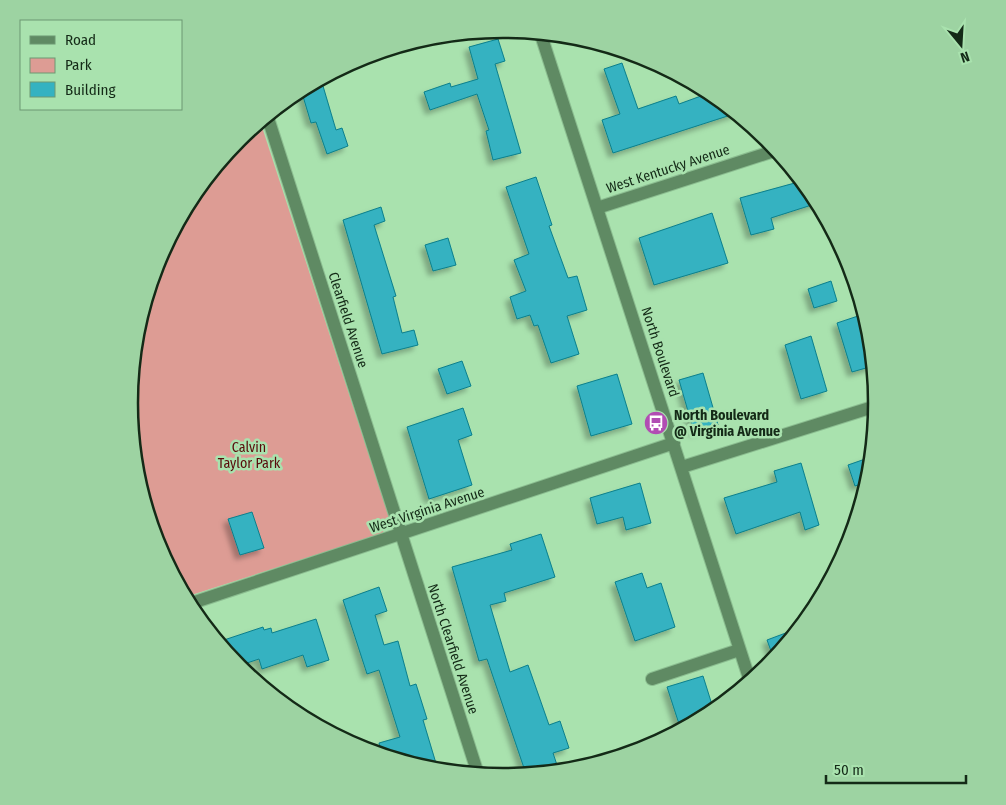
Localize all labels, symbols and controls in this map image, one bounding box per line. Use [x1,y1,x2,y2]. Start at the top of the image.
legend [20,20,182,110]
north arrow [936,20,986,70]
text: Road [65,31,96,49]
text: N [958,48,971,66]
text: Park [65,56,92,74]
text: Building [65,81,116,99]
street label: West Kentucky Avenue [604,141,732,197]
street label: Clearfield Avenue [324,270,372,370]
street label: North Boulevard [637,305,683,399]
place label: North Boulevard @ Virginia Avenue [674,407,780,440]
bus stop icon: North Boulevard @ Virginia Avenue [643,410,669,436]
park label: Calvin Taylor Park [218,439,281,472]
street label: West Virginia Avenue [367,483,487,537]
street label: North Clearfield Avenue [424,582,482,716]
scale bar [826,752,966,784]
text: 50 m [834,761,864,779]

